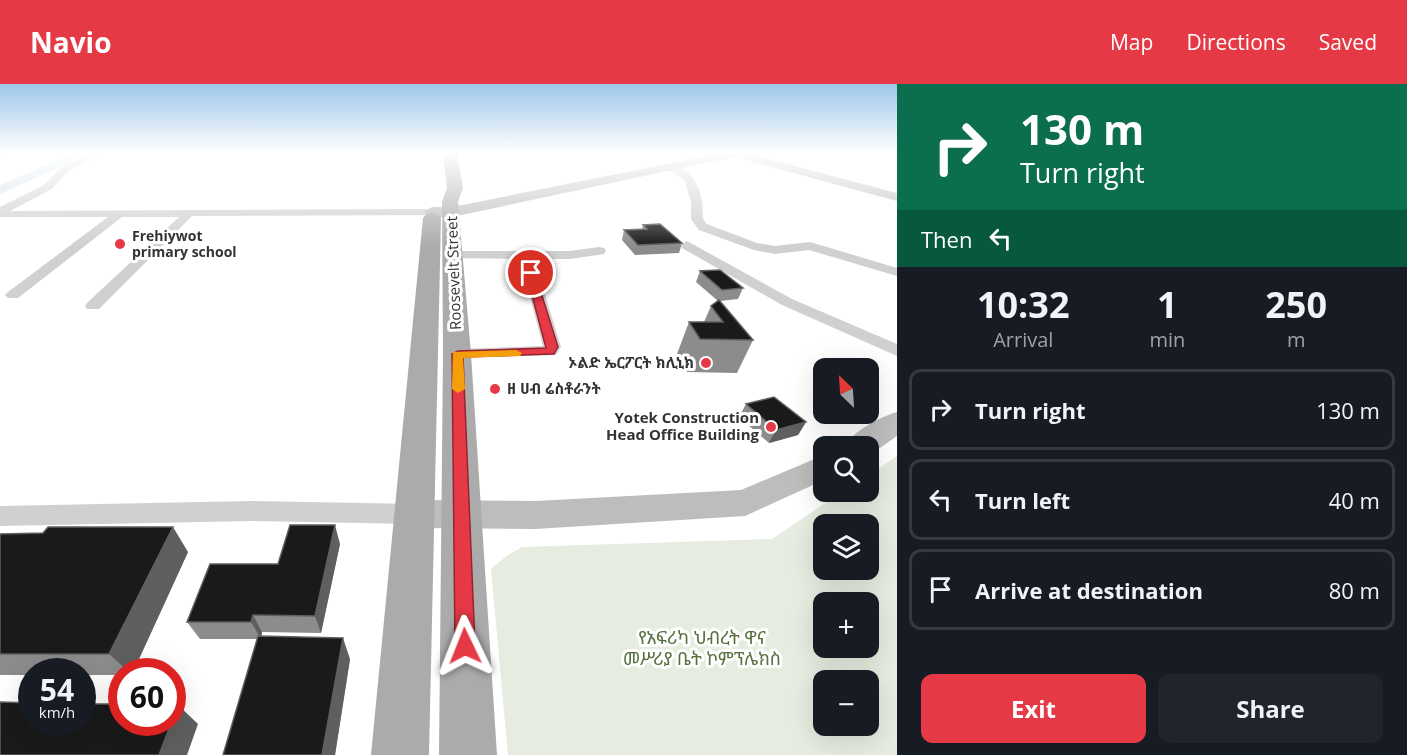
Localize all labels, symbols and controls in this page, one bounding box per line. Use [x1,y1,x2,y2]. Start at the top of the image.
text: Navio [30,23,111,61]
text: Map [1110,28,1153,56]
text: Directions [1186,28,1286,56]
text: Saved [1319,28,1377,56]
text: 130 m [1020,100,1144,157]
icon: right [921,108,999,186]
text: Turn right [1020,154,1145,191]
street label: Roosevelt Street [441,216,465,330]
icon: left [984,222,1017,255]
text: Then [921,224,972,254]
place label: Frehiywot primary school [132,226,237,261]
marker: Frehiywot primary school [113,237,127,251]
pin [505,247,556,298]
icon: arrive [514,256,547,289]
text: 10:32 [977,280,1070,329]
text: 1 [1157,280,1178,329]
text: 250 [1265,280,1327,329]
text: Arrival [993,326,1053,353]
text: min [1149,326,1185,353]
text: m [1287,326,1305,353]
place label: ኦልድ ኤርፖርት ክሊኒክ [568,352,694,372]
marker: ኦልድ ኤርፖርት ክሊኒክ [699,356,713,370]
north arrow [813,358,879,424]
map controls [813,358,879,736]
place label: ዘ ሀብ ሬስቶራንት [507,378,602,398]
marker: ዘ ሀብ ሬስቶራንት [488,382,502,396]
icon: right [924,393,957,426]
text: Turn right [975,395,1086,425]
text: 130 m [1316,395,1380,425]
place label: Yotek Construction Head Office Building [606,407,760,444]
marker: Yotek Construction Head Office Building [764,420,778,434]
button: search [813,436,879,502]
icon: left [924,483,957,516]
text: Turn left [975,485,1070,515]
text: 40 m [1329,485,1380,515]
button: layers [813,514,879,580]
icon: arrive [924,573,957,606]
text: Arrive at destination [975,575,1203,605]
text: 80 m [1329,575,1380,605]
button: + [813,592,879,658]
position arrow [433,614,497,678]
park label: የአፍሪካ ህብረት ዋና መሥሪያ ቤት ኮምፕሌክስ [623,625,781,670]
speed limit sign: 60 [108,658,186,736]
text: 54 [40,669,74,710]
button: − [813,670,879,736]
button: Exit [921,674,1146,743]
button: Share [1158,674,1383,743]
text: km/h [39,702,75,722]

